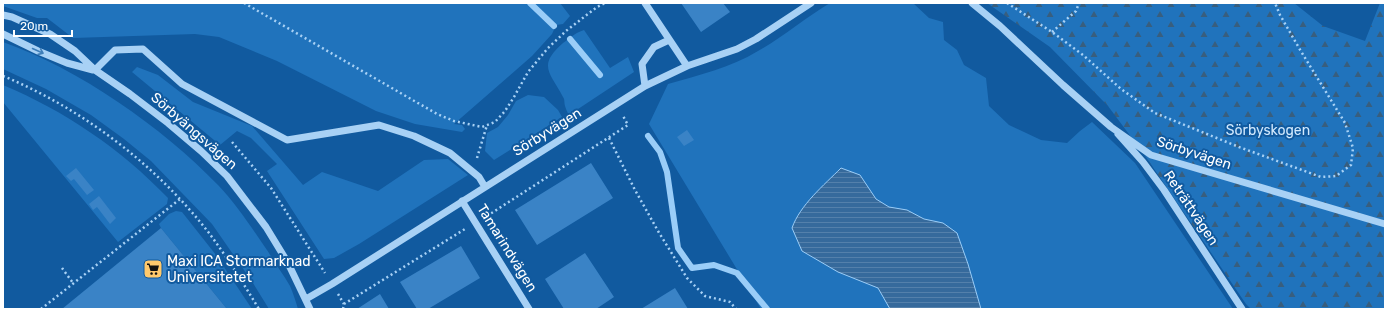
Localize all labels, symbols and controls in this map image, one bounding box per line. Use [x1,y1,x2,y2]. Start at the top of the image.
scale bar [14,12,72,38]
text: 20 m [20,19,48,33]
one-way arrow [32,47,44,55]
street label: Sörbyängsvägen [147,89,241,173]
street label: Sörbyvägen [510,104,584,160]
park label: Sörbyskogen [1226,122,1310,139]
street label: Sörbyvägen [1154,133,1234,173]
street label: Reträttvägen [1160,168,1222,248]
street label: Tamarindvägen [473,201,541,295]
place label: Maxi ICA Stormarknad Universitetet [167,253,311,286]
supermarket icon: Maxi ICA Stormarknad Universitetet [142,258,164,280]

